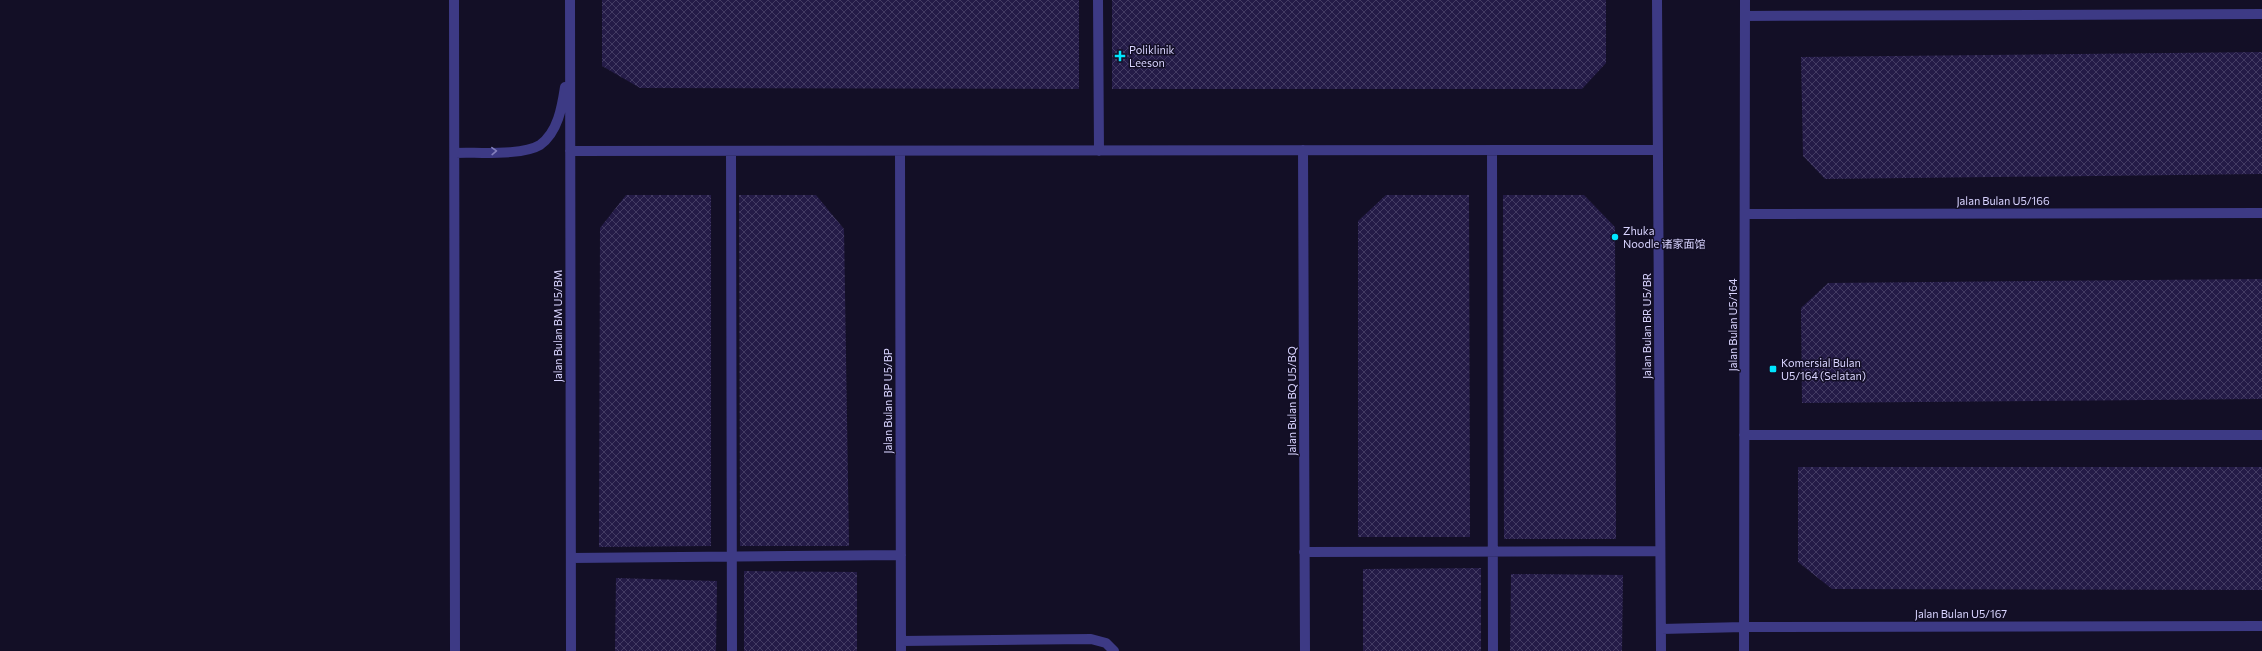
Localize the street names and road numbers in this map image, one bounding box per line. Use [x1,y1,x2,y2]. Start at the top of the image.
street label: Jalan Bulan U5/166 [1956,194,2050,208]
street label: Jalan Bulan BM U5/BM [551,270,565,382]
street label: Jalan Bulan BR U5/BR [1640,272,1654,379]
street label: Jalan Bulan U5/164 [1726,278,1740,372]
street label: Jalan Bulan BQ U5/BQ [1285,346,1299,456]
street label: Jalan Bulan BP U5/BP [881,348,895,454]
street label: Jalan Bulan U5/167 [1915,607,2007,621]

